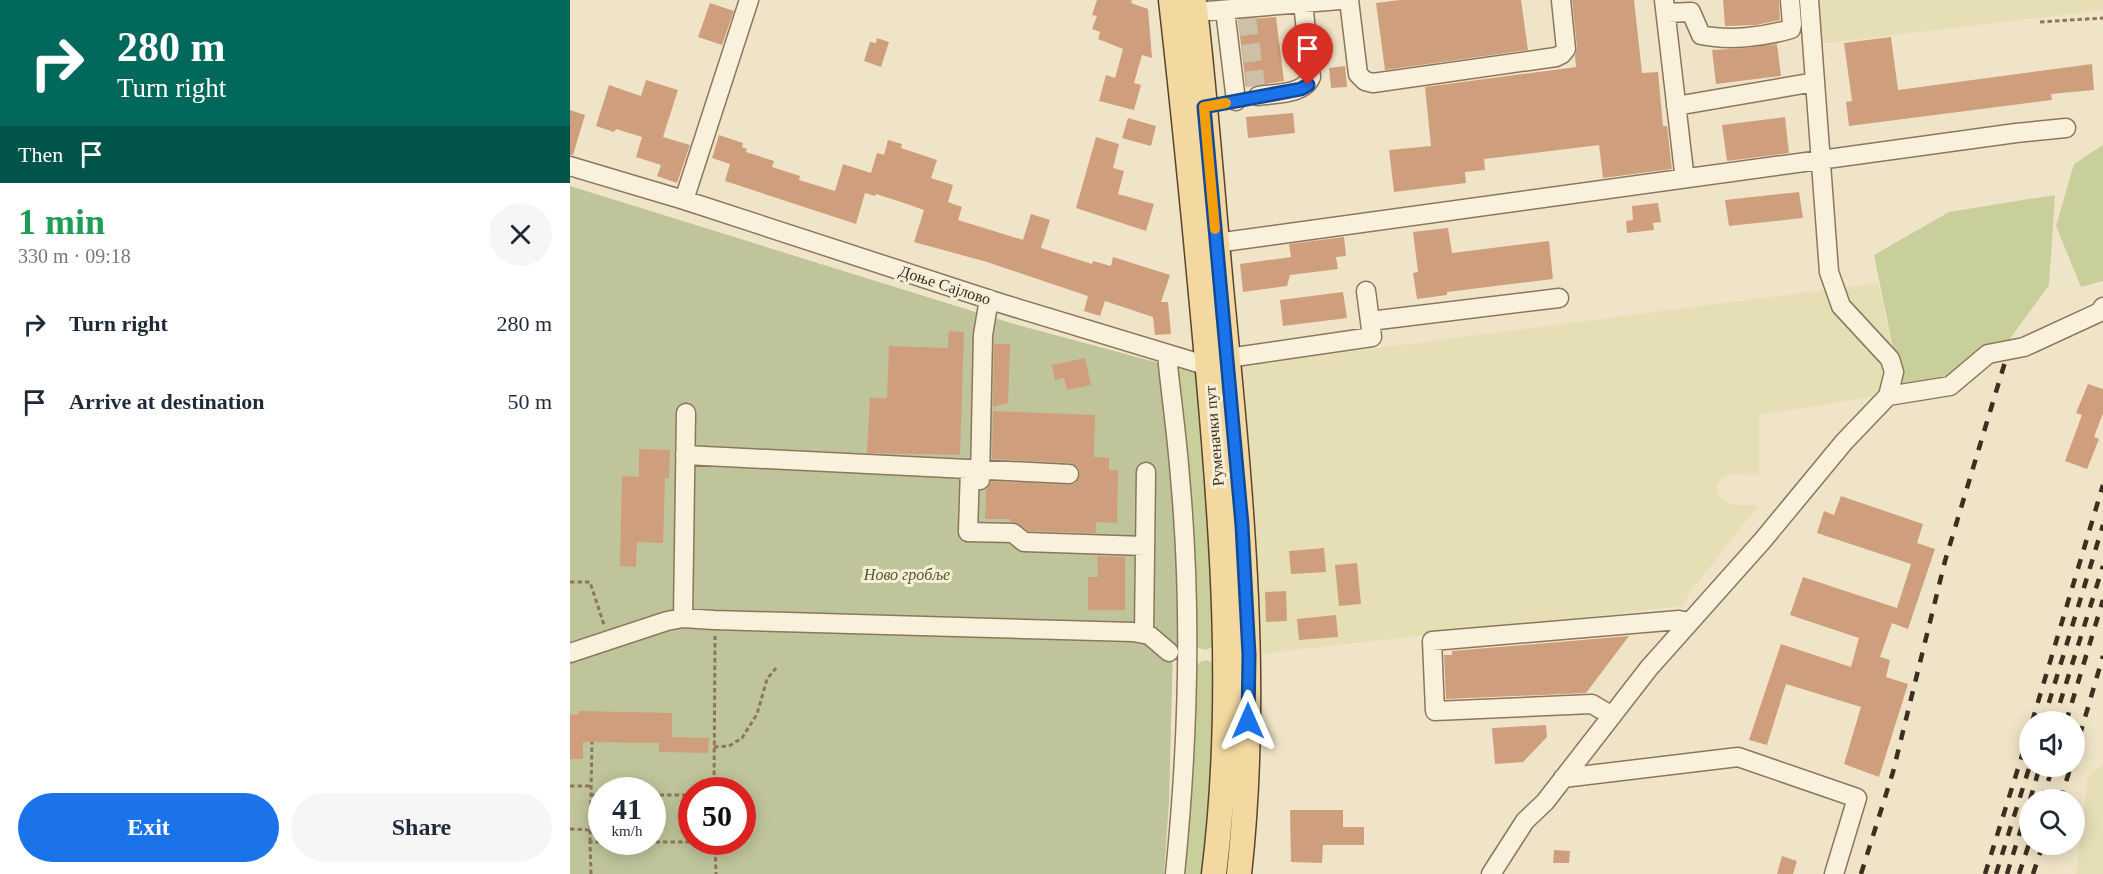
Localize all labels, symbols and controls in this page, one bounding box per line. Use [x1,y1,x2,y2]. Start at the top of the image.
pin [1282,23,1333,85]
icon: right [18,24,96,102]
text: 280 m [117,24,226,70]
icon: arrive [1291,32,1324,65]
text: Turn right [117,73,226,103]
icon: arrive [75,138,108,171]
text: Then [18,142,63,167]
text: 1 min [18,202,105,242]
button: close [489,203,552,266]
text: 330 m · 09:18 [18,245,131,267]
street label: Доње Сајлово [897,262,993,309]
icon: right [18,308,51,341]
text: Turn right [69,311,168,336]
text: 280 m [496,311,552,336]
street label: Руменачки пут [1201,385,1228,487]
icon: arrive [18,386,51,419]
text: Arrive at destination [69,389,265,414]
text: 50 m [507,389,552,414]
park label: Ново гробље [863,566,950,584]
position arrow [1216,689,1280,753]
map controls [2019,711,2085,855]
button: sound [2019,711,2085,777]
speed limit sign: 50 [678,777,756,855]
button: search [2019,789,2085,855]
text: 41 [612,792,642,825]
button: Exit [18,793,279,862]
button: Share [291,793,552,862]
text: km/h [612,823,642,839]

